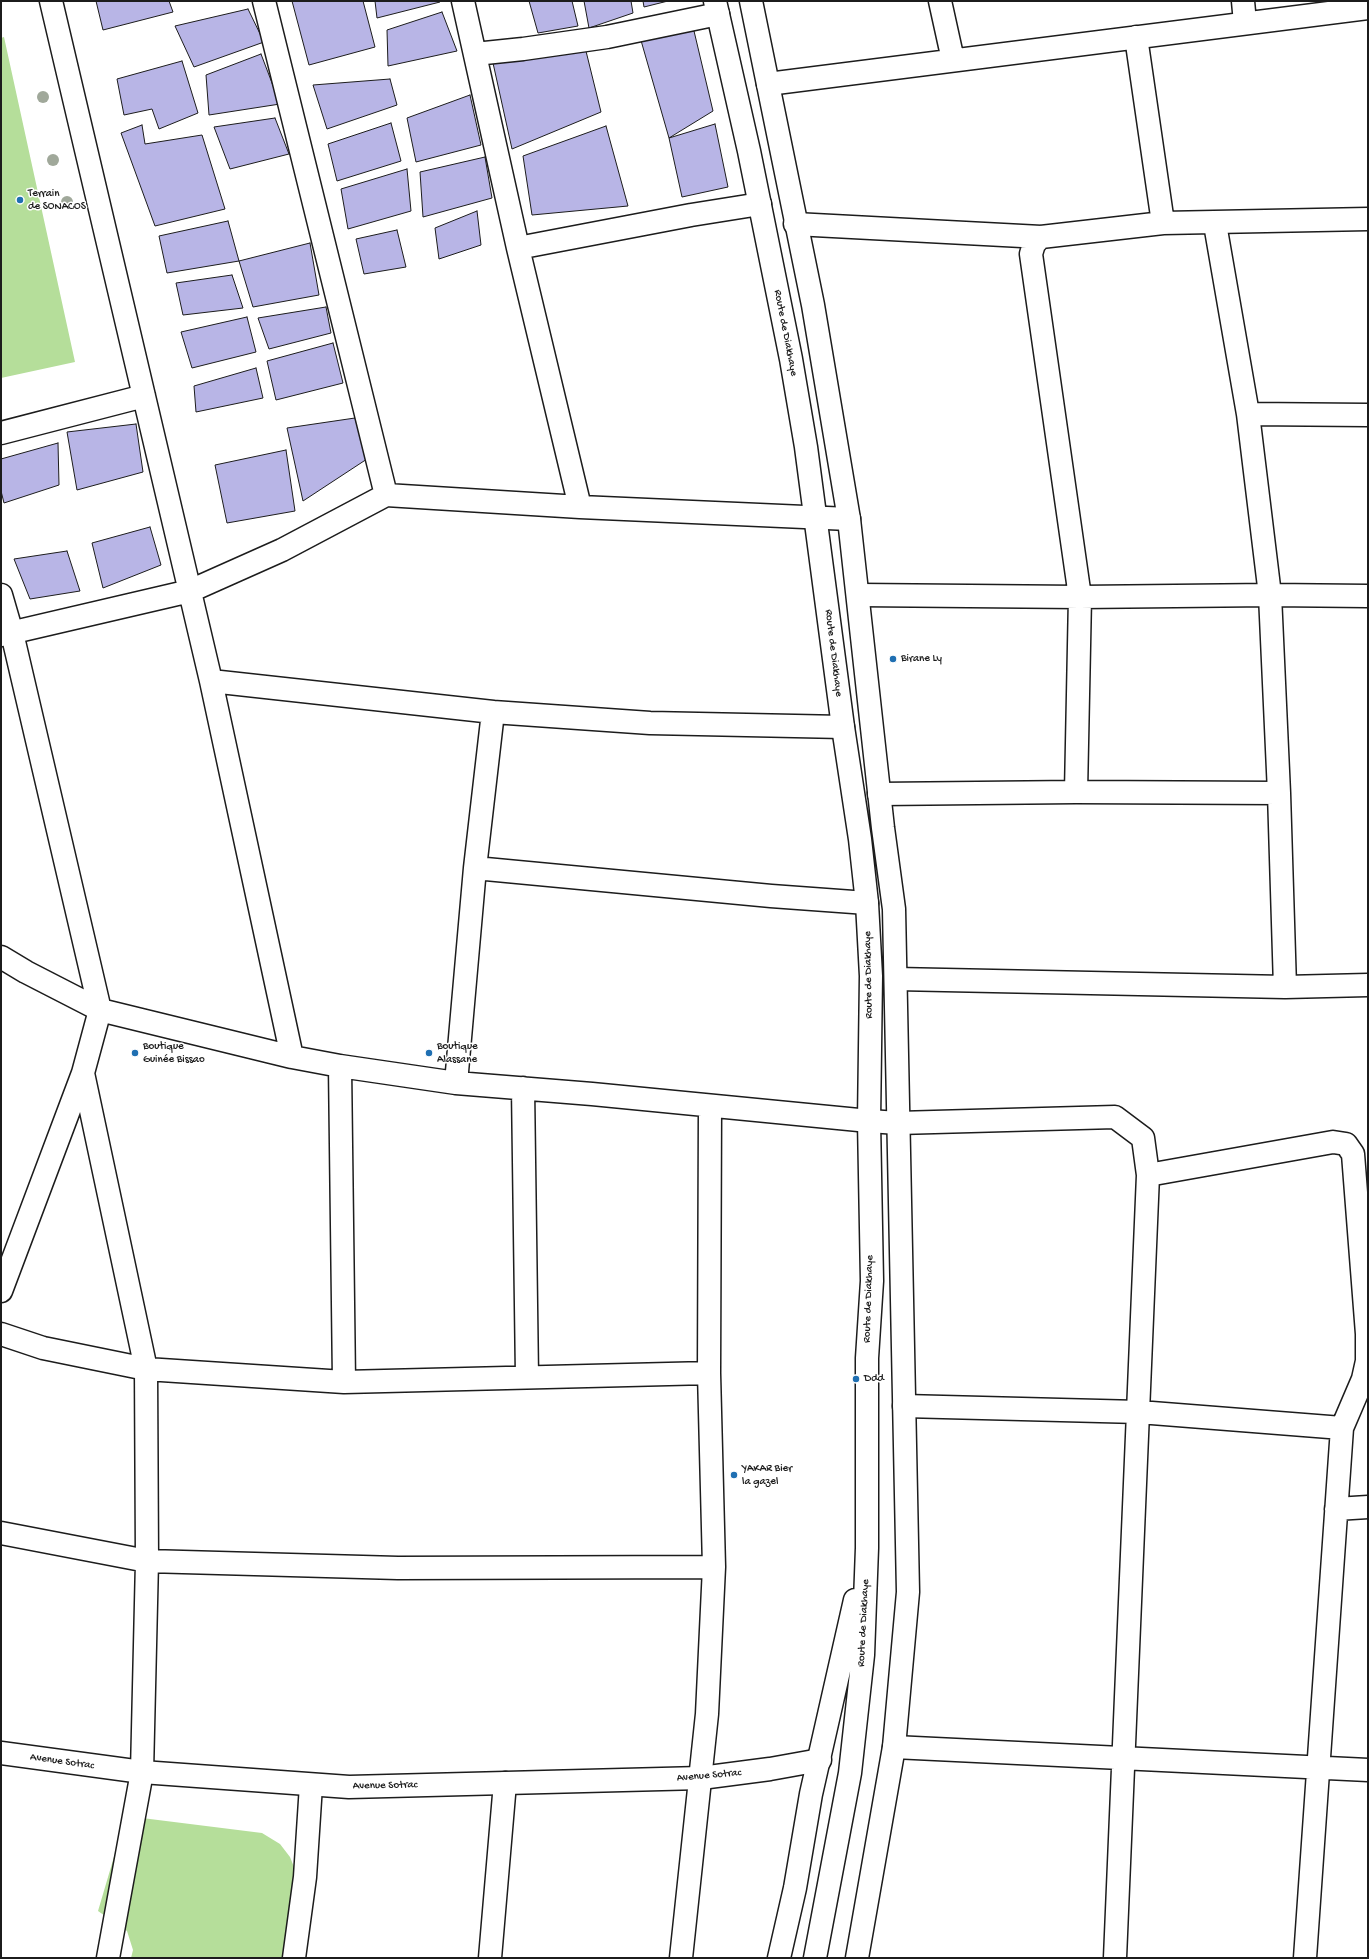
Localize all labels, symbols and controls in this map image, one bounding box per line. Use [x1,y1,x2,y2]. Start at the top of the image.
place label: Terrain de SONACOS [28,187,86,213]
marker: Terrain de SONACOS [15,195,25,205]
street label: Route de Diakhaye [770,289,800,377]
street label: Route de Diakhaye [821,609,845,697]
place label: Birane Ly [901,652,942,666]
marker: Birane Ly [888,654,898,664]
street label: Route de Diakhaye [862,931,876,1019]
place label: Boutique Guinée Bissao [143,1040,205,1066]
place label: Boutique Alassane [437,1040,478,1066]
marker: Boutique Guinée Bissao [130,1048,140,1058]
marker: Boutique Alassane [424,1048,434,1058]
street label: Route de Diakhaye [861,1255,877,1343]
place label: Ddd [864,1372,884,1386]
marker: Ddd [851,1374,861,1384]
place label: YAKAR Bier la gazel [742,1462,792,1488]
marker: YAKAR Bier la gazel [729,1470,739,1480]
street label: Route de Diakhaye [855,1579,873,1667]
street label: Avenue Sotrac [29,1751,95,1773]
street label: Avenue Sotrac [676,1767,742,1785]
street label: Avenue Sotrac [353,1779,417,1793]

